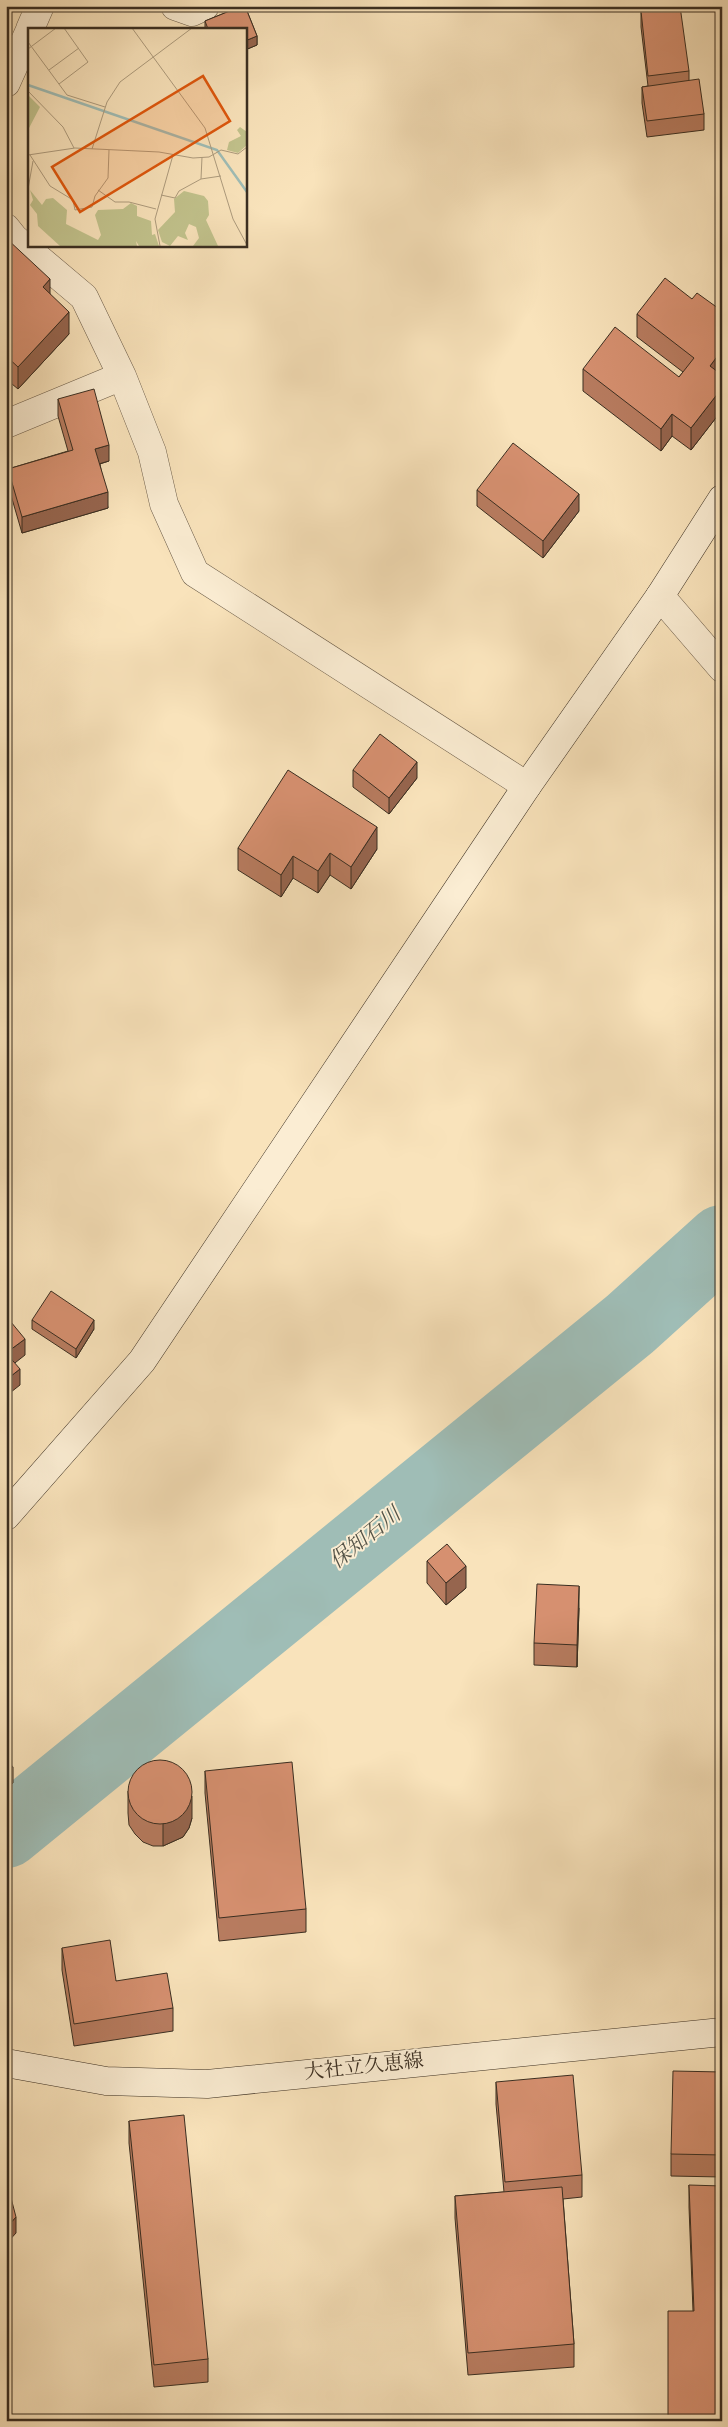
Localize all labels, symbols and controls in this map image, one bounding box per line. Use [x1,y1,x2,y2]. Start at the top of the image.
inset map [28,28,246,246]
water label: 保知石川 [324,1500,410,1577]
street label: 大社立久恵線 [303,2047,425,2089]

